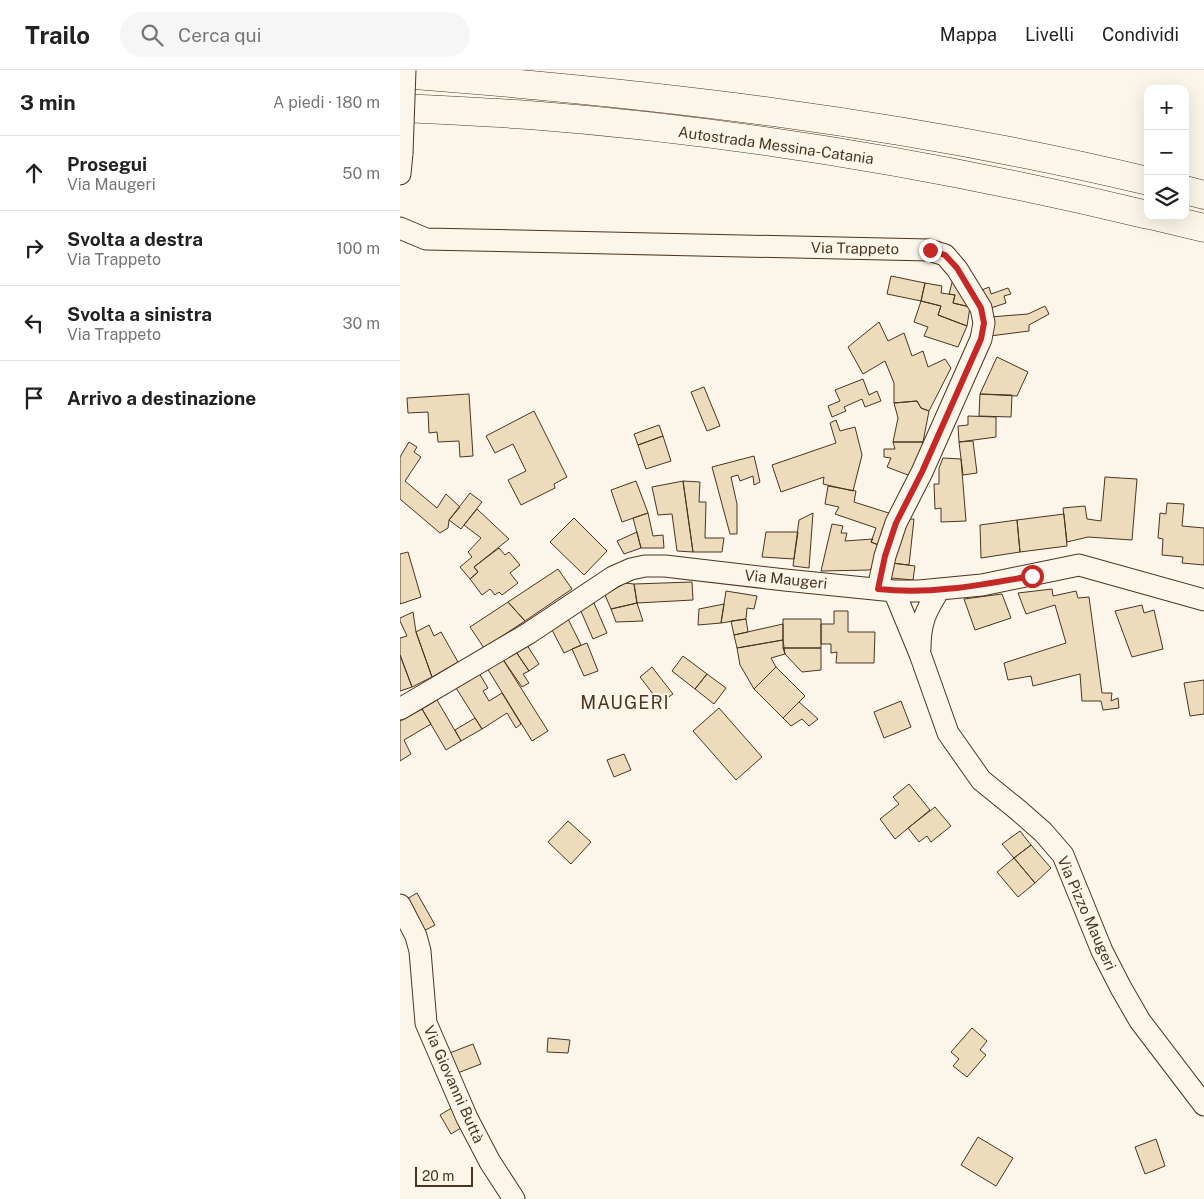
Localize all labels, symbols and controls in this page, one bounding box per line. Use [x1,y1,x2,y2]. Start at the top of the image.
search box [120,12,470,57]
text: Trailo [25,21,90,49]
icon: search [138,21,166,49]
text: Cerca qui [178,24,261,46]
text: Mappa [940,24,997,45]
text: Livelli [1025,24,1074,45]
text: Condividi [1102,24,1179,45]
map controls [1144,85,1189,220]
button: + [1144,85,1189,130]
text: 3 min [20,90,76,115]
text: A piedi · 180 m [273,93,380,112]
street label: Autostrada Messina-Catania [677,123,875,167]
button: − [1144,130,1189,175]
text: Prosegui [67,153,147,175]
icon: ahead [20,159,48,187]
text: 50 m [342,164,380,183]
text: Via Maugeri [67,175,156,194]
button: layers [1144,175,1189,220]
text: Svolta a destra [67,228,203,250]
icon: right [20,234,48,262]
text: 100 m [336,239,380,258]
street label: Via Trappeto [811,239,899,257]
route end [919,239,942,262]
text: Via Trappeto [67,250,161,269]
text: Svolta a sinistra [67,303,212,325]
icon: left [20,309,48,337]
text: 30 m [343,314,380,333]
text: Via Trappeto [67,325,161,344]
icon: arrive [20,384,48,412]
text: Arrivo a destinazione [67,387,256,409]
route start [1021,565,1044,588]
street label: Via Maugeri [744,566,828,592]
district label: MAUGERI [580,692,670,713]
street label: Via Pizzo Maugeri [1054,853,1120,973]
street label: Via Giovanni Buttà [420,1022,488,1146]
scale bar [415,1164,472,1187]
text: 20 m [422,1168,454,1184]

